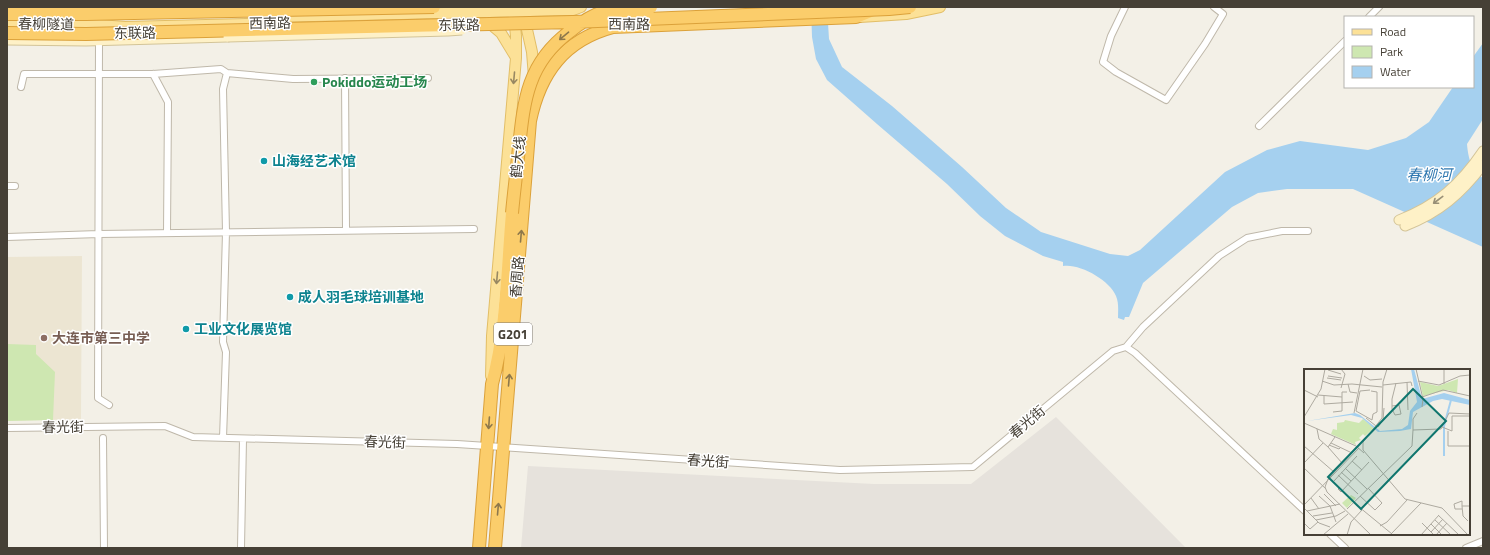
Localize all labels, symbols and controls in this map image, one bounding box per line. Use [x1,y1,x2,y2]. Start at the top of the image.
street label: 西南路 [249,12,291,33]
street label: 春柳隧道 [18,13,74,34]
street label: 西南路 [608,13,650,34]
street label: 东联路 [438,14,480,35]
legend [1344,16,1474,88]
street label: 东联路 [114,22,156,43]
text: Road [1380,22,1406,41]
one-way arrow [559,31,569,40]
text: Park [1380,42,1403,61]
text: Water [1380,62,1411,81]
place label: Pokiddo运动工场 [322,71,427,92]
one-way arrow [510,71,517,84]
marker: Pokiddo运动工场 [309,77,319,87]
street label: 鹤大线 [505,135,530,179]
place label: 山海经艺术馆 [272,150,356,171]
marker: 山海经艺术馆 [259,156,269,166]
water label: 春柳河 [1406,163,1454,186]
one-way arrow [1433,196,1444,204]
one-way arrow [517,230,524,243]
street label: 香周路 [504,255,529,299]
one-way arrow [493,271,500,284]
place label: 成人羽毛球培训基地 [298,286,424,307]
marker: 成人羽毛球培训基地 [285,292,295,302]
place label: 工业文化展览馆 [194,318,292,339]
road number: G201 [494,323,532,345]
marker: 工业文化展览馆 [181,324,191,334]
place label: 大连市第三中学 [52,327,150,348]
marker: 大连市第三中学 [39,333,49,343]
inset map [1304,369,1470,535]
one-way arrow [506,374,513,387]
street label: 春光街 [1004,400,1050,443]
street label: 春光街 [42,416,84,437]
one-way arrow [485,416,492,429]
street label: 春光街 [364,430,406,453]
street label: 春光街 [686,449,730,472]
one-way arrow [495,503,502,516]

